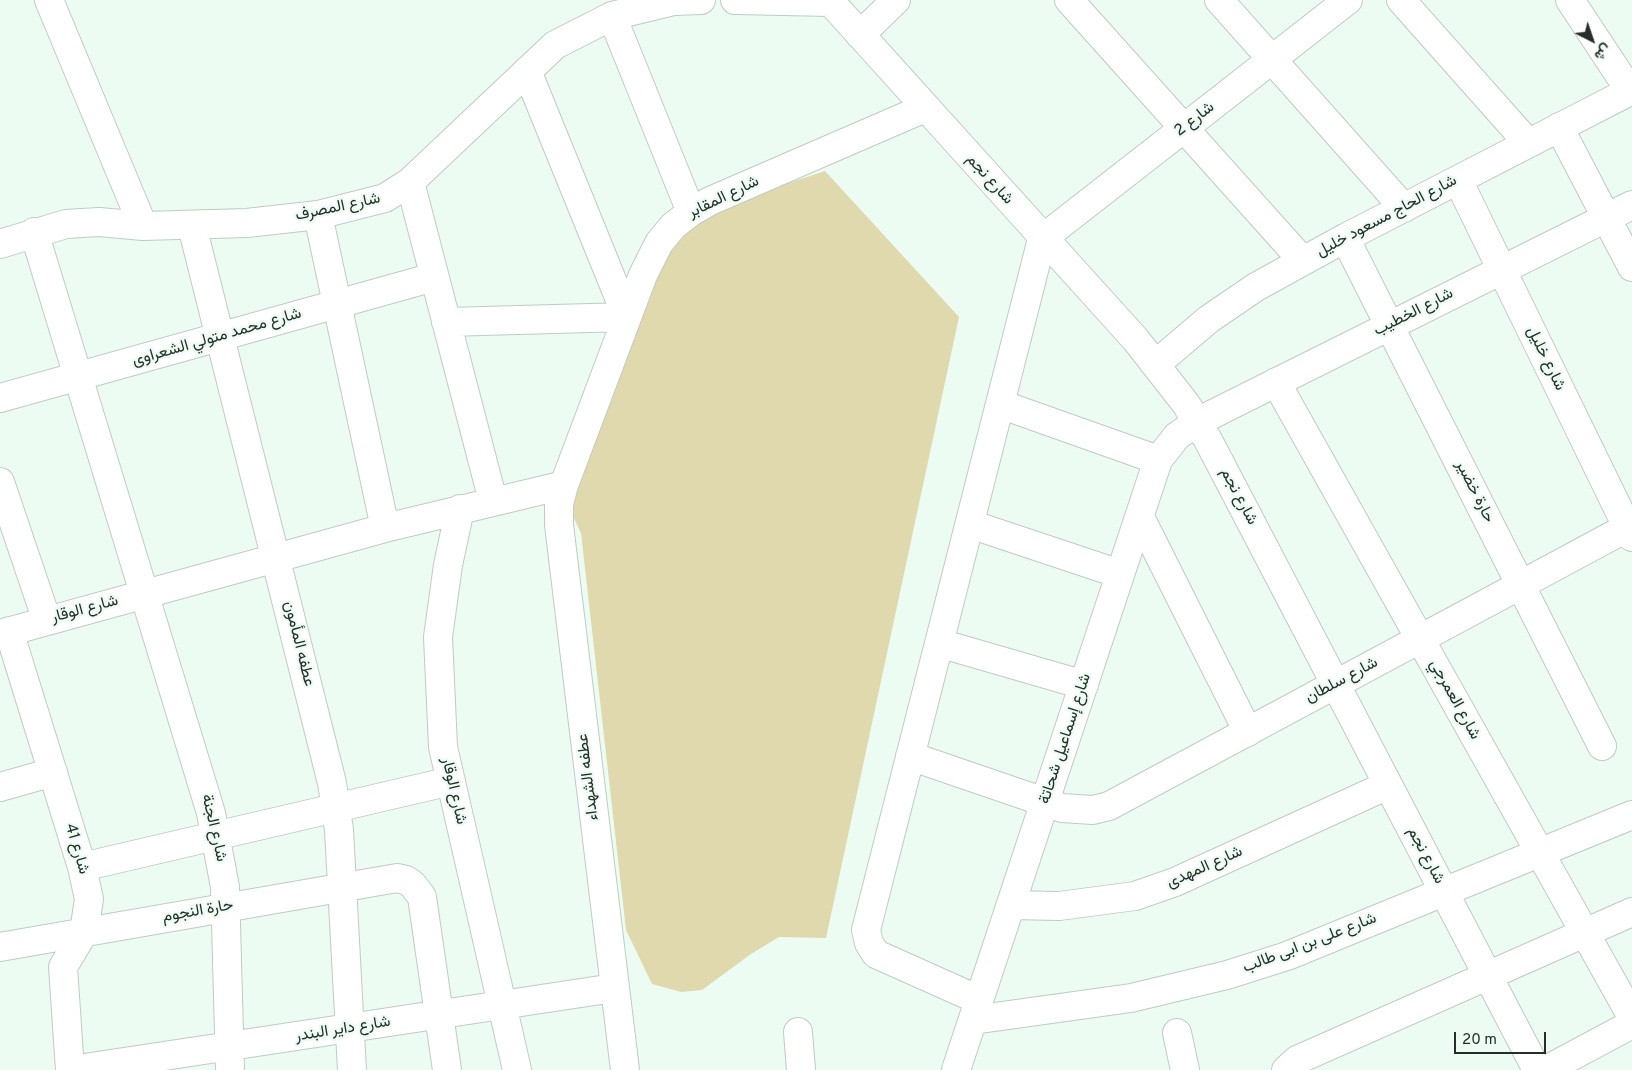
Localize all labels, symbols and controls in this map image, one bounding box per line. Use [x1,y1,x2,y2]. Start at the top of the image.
north arrow [1567,15,1617,65]
text: ش [1590,40,1614,64]
street label: شارع 2 [1171,98,1219,142]
street label: شارع نجم [961,151,1017,209]
street label: شارع الحاج مسعود خليل [1313,172,1461,262]
street label: شارع المقابر [685,173,763,223]
street label: شارع المصرف [294,190,382,226]
street label: شارع الخطيب [1371,285,1457,341]
street label: شارع محمد متولي الشعراوى [130,305,304,371]
street label: شارع خليل [1521,324,1569,394]
street label: حارة خضير [1450,458,1498,526]
street label: شارع نجم [1215,465,1261,529]
street label: شارع الوقار [50,592,120,628]
street label: عطفه المأمون [278,599,318,689]
street label: شارع سلطان [1302,654,1382,708]
street label: شارع العمرجي [1424,657,1484,743]
street label: شارع إسماعيل شحاتة [1036,671,1096,807]
street label: عطفه الشهداء [574,732,604,822]
street label: شارع الوقار [436,756,470,826]
street label: شارع الجنة [196,792,230,864]
street label: شارع 41 [60,821,92,877]
street label: شارع نجم [1402,824,1448,888]
street label: شارع المهدى [1164,843,1246,893]
street label: حارة النجوم [161,896,235,928]
street label: شارع على بن ابى طالب [1240,910,1380,978]
street label: شارع داير البندر [294,1013,392,1047]
scale bar [1457,1022,1550,1054]
text: 20 m [1462,1031,1497,1050]

